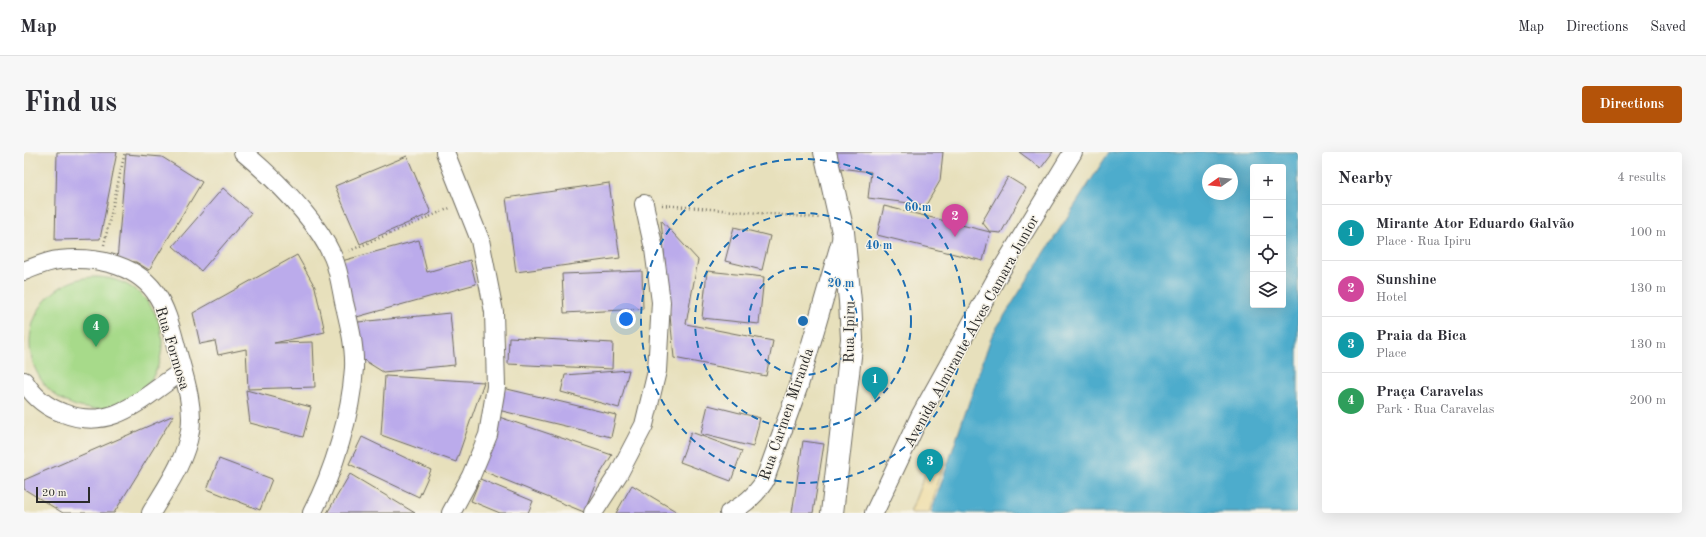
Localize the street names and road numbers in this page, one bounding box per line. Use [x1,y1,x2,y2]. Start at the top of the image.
street label: Avenida Almirante Alves Camara Junior [902,213,1042,450]
street label: Rua Ipiru [842,301,859,363]
street label: Rua Formosa [152,305,192,392]
street label: Rua Carmen Miranda [758,346,817,482]

